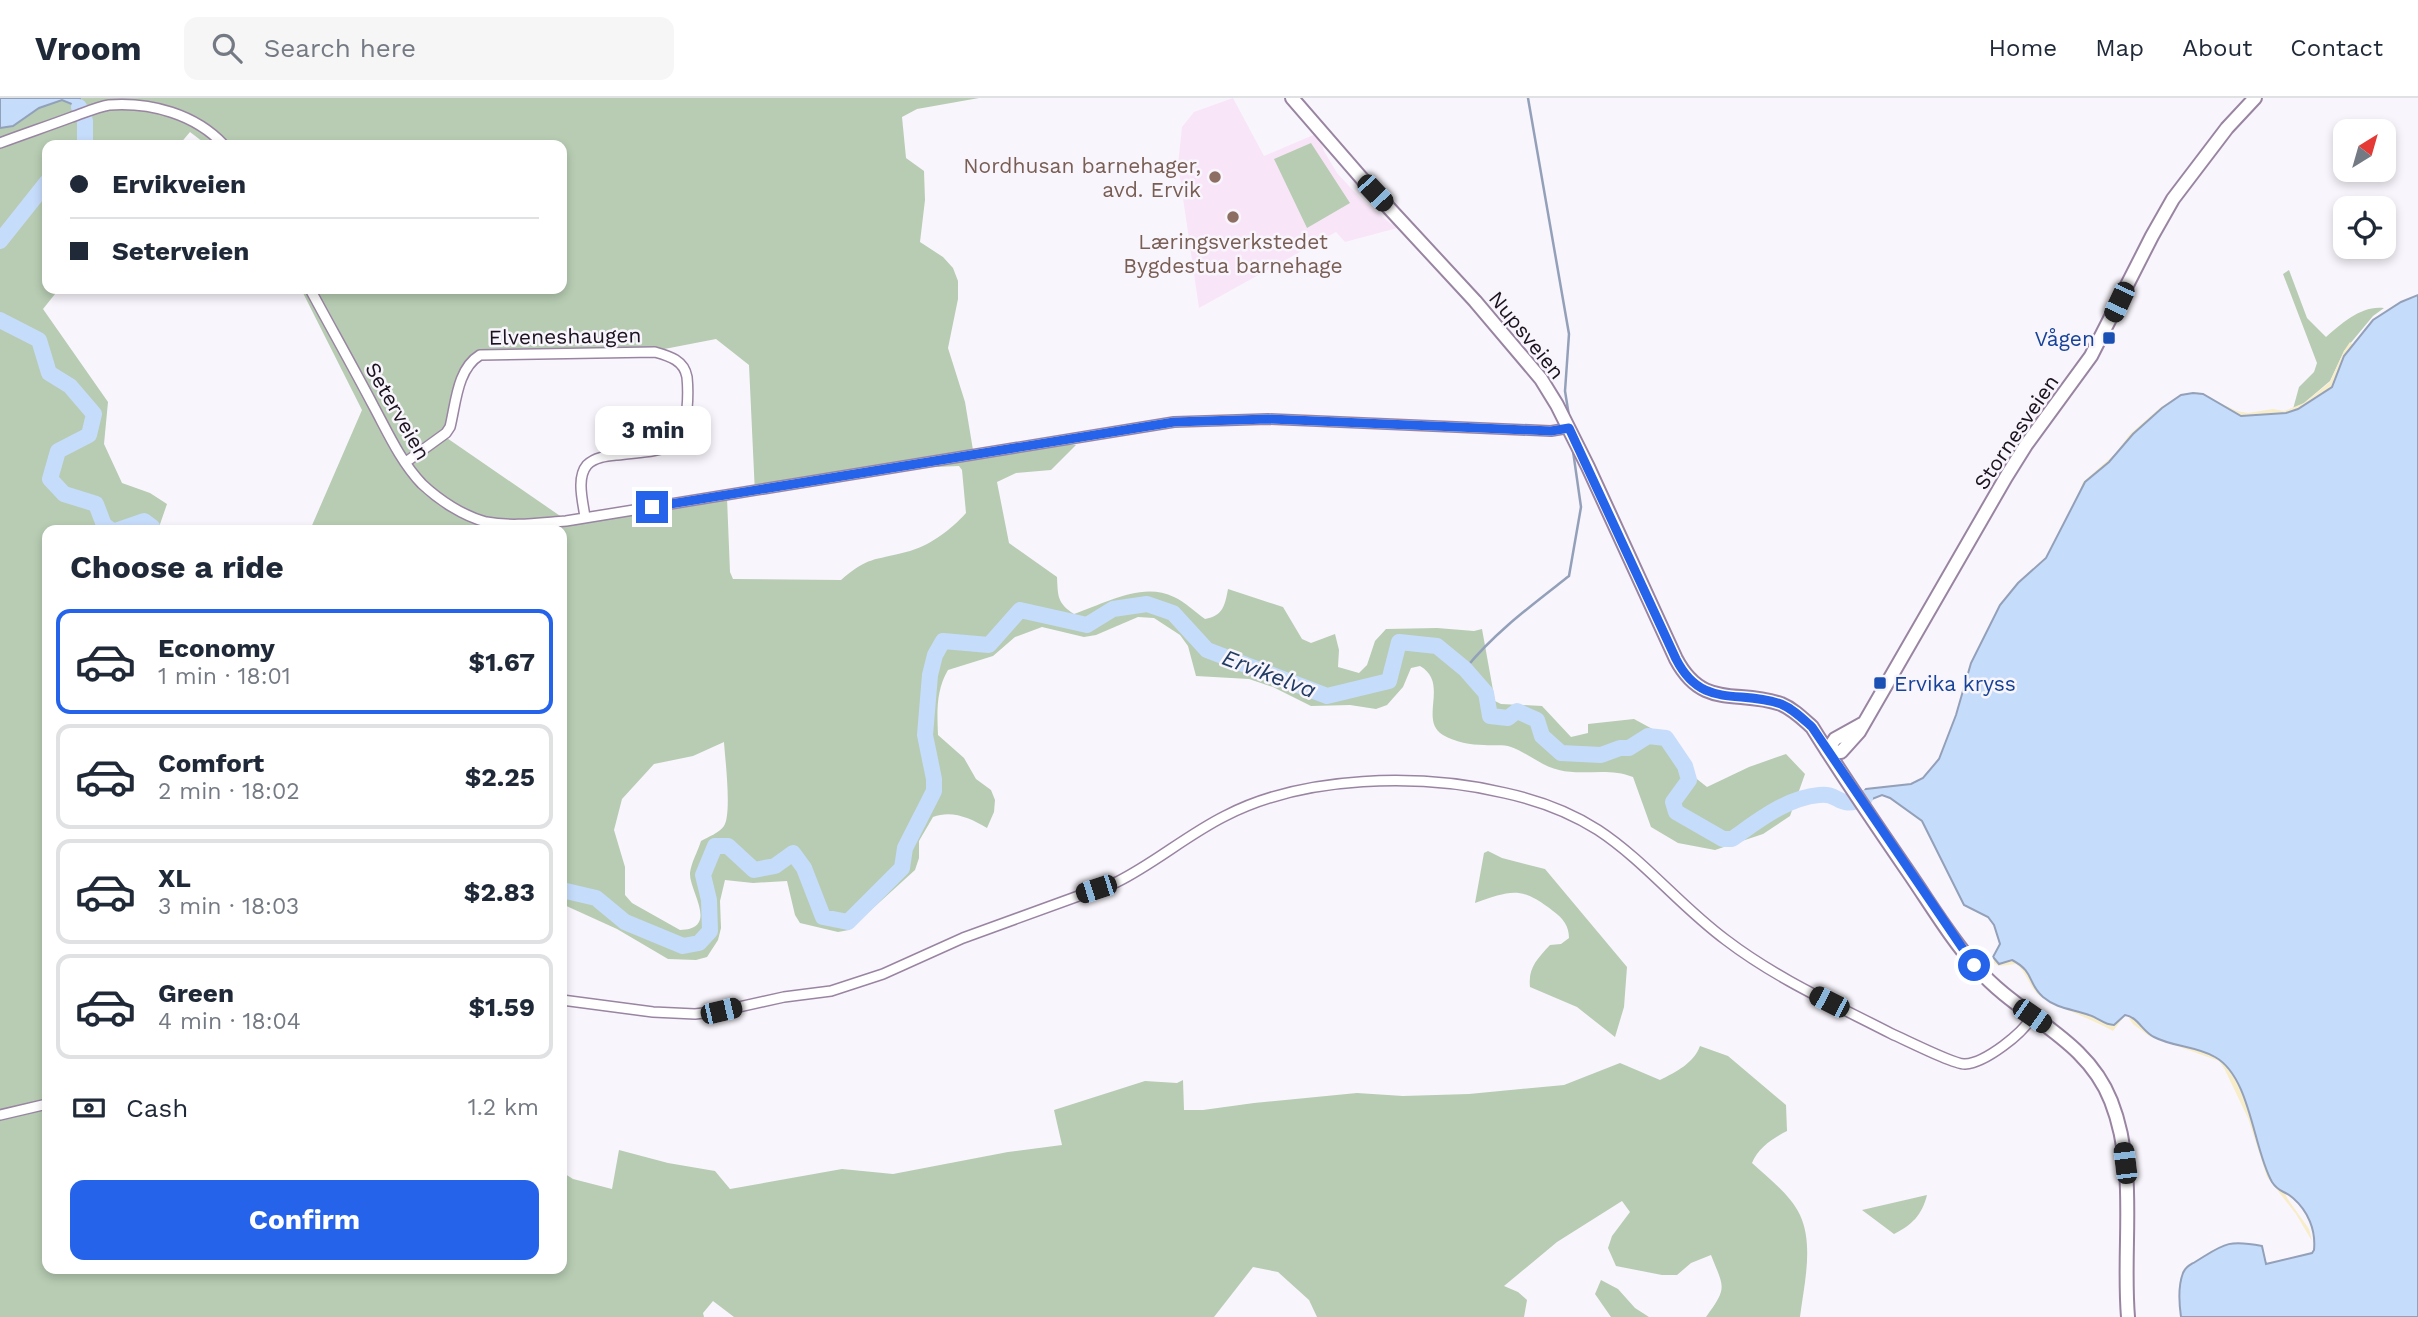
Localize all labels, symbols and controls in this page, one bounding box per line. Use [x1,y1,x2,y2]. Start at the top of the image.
search box [184,17,674,80]
text: Vroom [35,29,142,68]
icon: search [208,29,246,67]
text: Search here [264,33,416,63]
text: Home [1989,34,2057,62]
text: Map [2095,34,2144,62]
text: About [2182,34,2252,62]
text: Contact [2290,34,2383,62]
north arrow [2333,119,2396,182]
map controls [2333,119,2396,259]
place label: Nordhusan barnehager, avd. Ervik [963,153,1201,202]
text: Ervikveien [112,169,246,199]
marker: Nordhusan barnehager, avd. Ervik [1207,169,1223,185]
car [1353,170,1398,216]
button: locate [2333,196,2396,259]
marker: Læringsverkstedet Bygdestua barnehage [1225,209,1241,225]
place label: Læringsverkstedet Bygdestua barnehage [1123,229,1343,278]
text: Seterveien [112,236,249,266]
car [2101,279,2138,325]
street label: Nupsveien [1484,286,1570,384]
street label: Elveneshaugen [488,322,642,350]
place label: Vågen [2034,326,2095,351]
marker: Vågen [2101,330,2117,346]
street label: Seterveien [360,358,436,464]
street label: Stornesveien [1968,370,2064,494]
callout: 3 min [594,406,710,454]
text: 3 min [622,417,684,444]
route end [636,491,668,523]
text: Choose a ride [70,548,284,586]
icon: car [74,630,137,693]
text: Economy [158,633,275,663]
water label: Ervikelva [1218,644,1320,704]
text: $1.67 [468,647,535,677]
text: 1 min · 18:01 [158,663,291,690]
place label: Ervika kryss [1894,671,2016,696]
marker: Ervika kryss [1872,675,1888,691]
icon: car [74,745,137,808]
text: Comfort [158,748,264,778]
text: $2.25 [465,762,535,792]
text: 2 min · 18:02 [158,778,300,805]
icon: car [74,860,137,923]
text: XL [158,863,191,893]
car [1073,873,1120,905]
text: $2.83 [464,877,535,907]
text: 3 min · 18:03 [158,893,299,920]
route start [1958,949,1990,981]
icon: car [74,975,137,1038]
text: Green [158,978,234,1008]
car [1806,983,1853,1021]
text: $1.59 [468,992,535,1022]
car [2009,995,2056,1037]
car [699,996,744,1026]
text: 4 min · 18:04 [158,1008,301,1035]
icon: cash [70,1089,108,1127]
text: Cash [126,1093,188,1123]
text: 1.2 km [468,1094,539,1121]
car [2113,1141,2138,1185]
button: Confirm [70,1180,539,1260]

